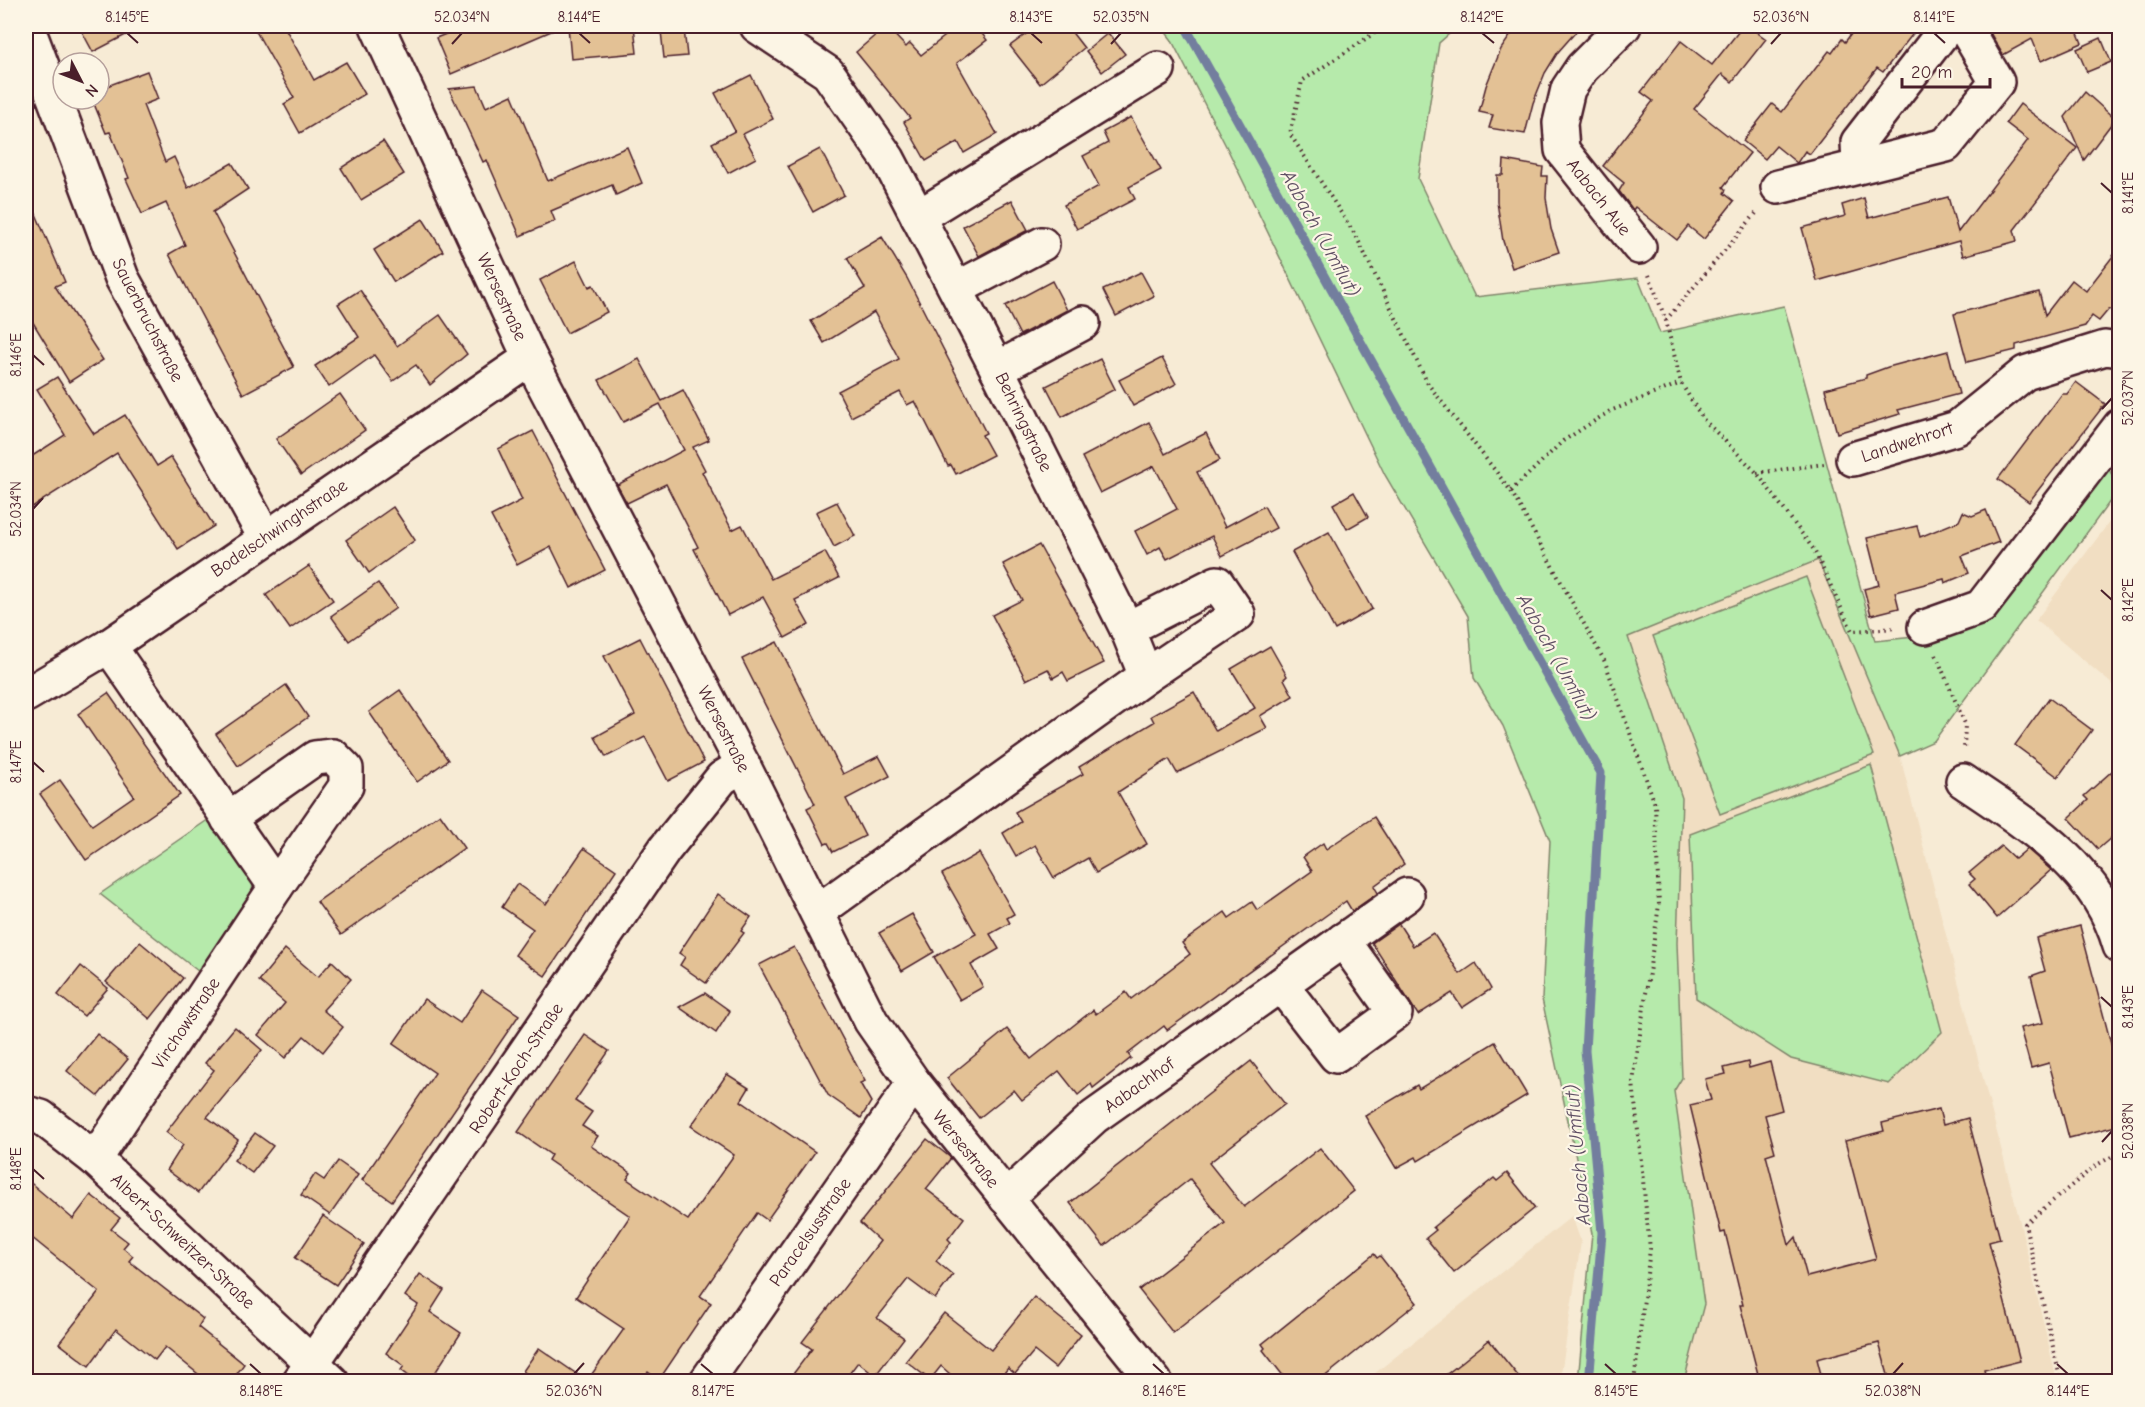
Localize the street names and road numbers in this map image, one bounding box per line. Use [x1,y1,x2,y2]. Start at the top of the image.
street label: Aabach Aue [1562,155,1635,240]
street label: Wersestraße [472,250,531,344]
street label: Sauerbruchstraße [107,255,188,386]
street label: Behringstraße [990,369,1057,475]
street label: Landwehrort [1859,418,1956,467]
street label: Bodelschwinghstraße [207,475,352,582]
street label: Wersestraße [693,682,754,776]
street label: Virchowstraße [148,973,225,1073]
street label: Robert-Koch-Straße [465,999,568,1138]
street label: Aabachhof [1100,1053,1179,1117]
street label: Wersestraße [928,1106,1003,1193]
street label: Albert-Schweitzer-Straße [106,1169,259,1314]
street label: Paracelsusstraße [765,1174,856,1291]

